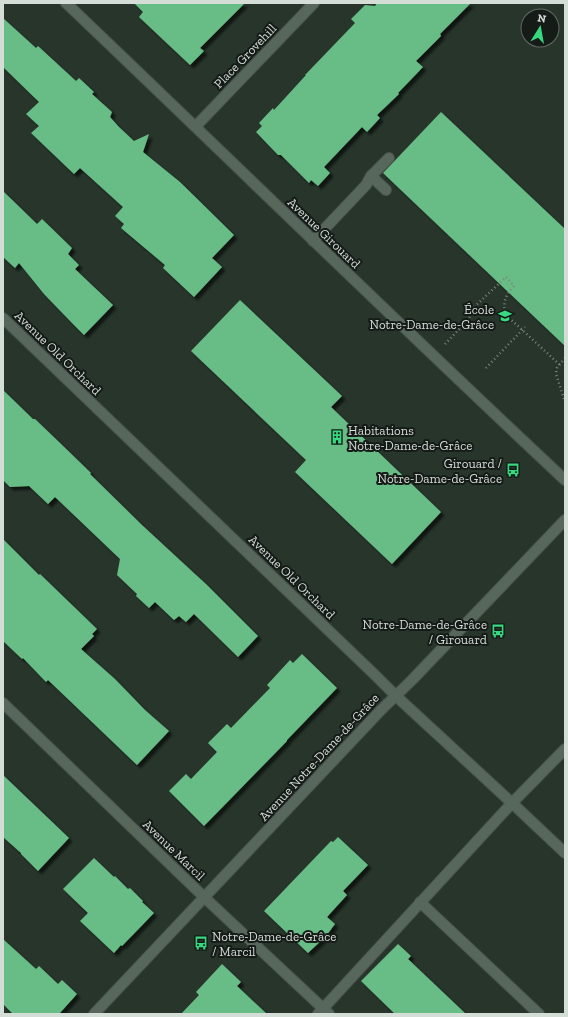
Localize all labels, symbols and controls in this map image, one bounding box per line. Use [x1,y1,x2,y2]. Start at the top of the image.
north arrow [520,8,560,48]
text: N [536,11,548,26]
street label: Place Grovehill [211,20,280,91]
street label: Avenue Girouard [285,195,363,271]
place label: École Notre-Dame-de-Grâce [370,302,494,332]
street label: Avenue Old Orchard [12,308,104,398]
school or university icon: École Notre-Dame-de-Grâce [497,308,513,324]
place label: Habitations Notre-Dame-de-Grâce [348,423,472,453]
building icon: Habitations Notre-Dame-de-Grâce [329,429,345,445]
place label: Girouard / Notre-Dame-de-Grâce [378,456,503,486]
bus stop icon: Girouard / Notre-Dame-de-Grâce [505,462,521,478]
street label: Avenue Old Orchard [246,532,338,622]
place label: Notre-Dame-de-Grâce / Girouard [363,617,487,647]
bus stop icon: Notre-Dame-de-Grâce / Girouard [490,623,506,639]
street label: Avenue Notre-Dame-de-Grâce [256,690,382,824]
street label: Avenue Marcil [140,817,208,884]
place label: Notre-Dame-de-Grâce / Marcil [212,929,336,959]
bus stop icon: Notre-Dame-de-Grâce / Marcil [193,935,209,951]

